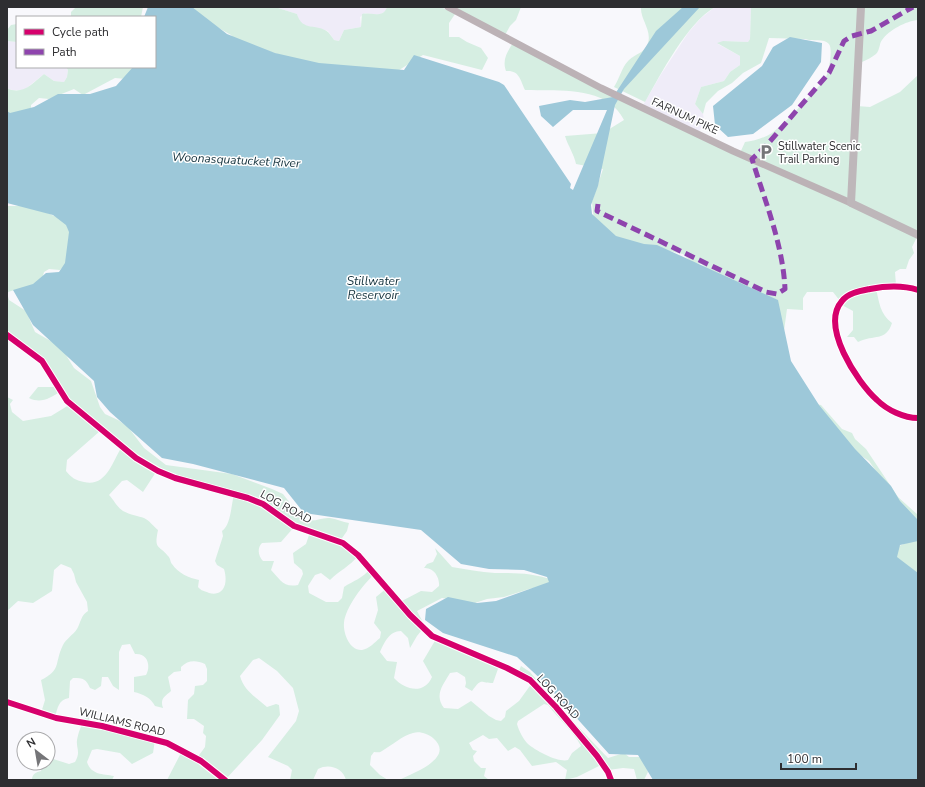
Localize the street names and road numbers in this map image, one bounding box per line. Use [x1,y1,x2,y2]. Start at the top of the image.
street label: FARNUM PIKE [649,94,721,138]
street label: LOG ROAD [258,487,314,527]
street label: LOG ROAD [533,671,583,723]
street label: WILLIAMS ROAD [77,704,167,740]

